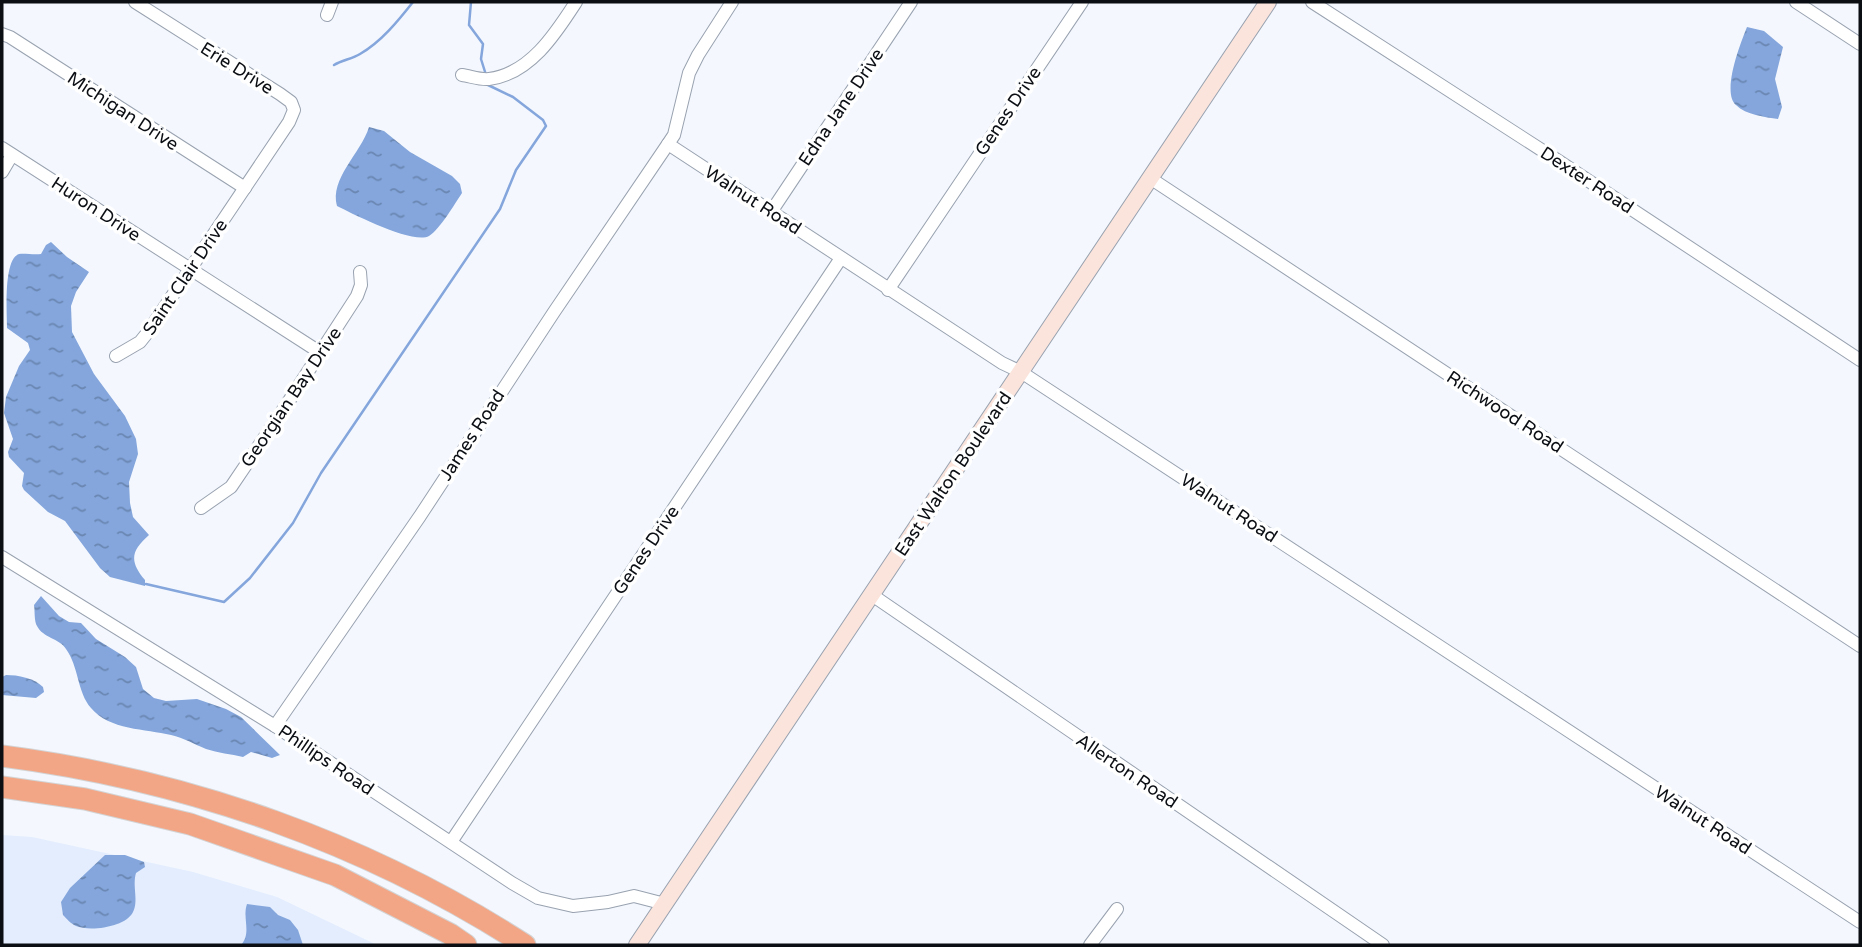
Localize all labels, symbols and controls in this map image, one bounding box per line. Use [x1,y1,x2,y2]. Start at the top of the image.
street label: Erie Drive [196,37,278,99]
street label: Edna Jane Drive [794,44,888,170]
street label: Genes Drive [970,62,1046,160]
street label: Michigan Drive [63,67,183,155]
street label: Dexter Road [1536,142,1638,218]
street label: Walnut Road [701,161,805,239]
street label: Huron Drive [47,172,145,246]
street label: Saint Clair Drive [138,215,232,339]
street label: Georgian Bay Drive [236,323,346,471]
street label: Richwood Road [1442,366,1568,458]
street label: James Road [435,385,509,485]
street label: East Walton Boulevard [890,388,1016,560]
street label: Walnut Road [1177,469,1281,547]
street label: Genes Drive [608,501,684,599]
street label: Phillips Road [274,720,378,800]
street label: Allerton Road [1072,729,1182,813]
street label: Walnut Road [1651,781,1755,859]

